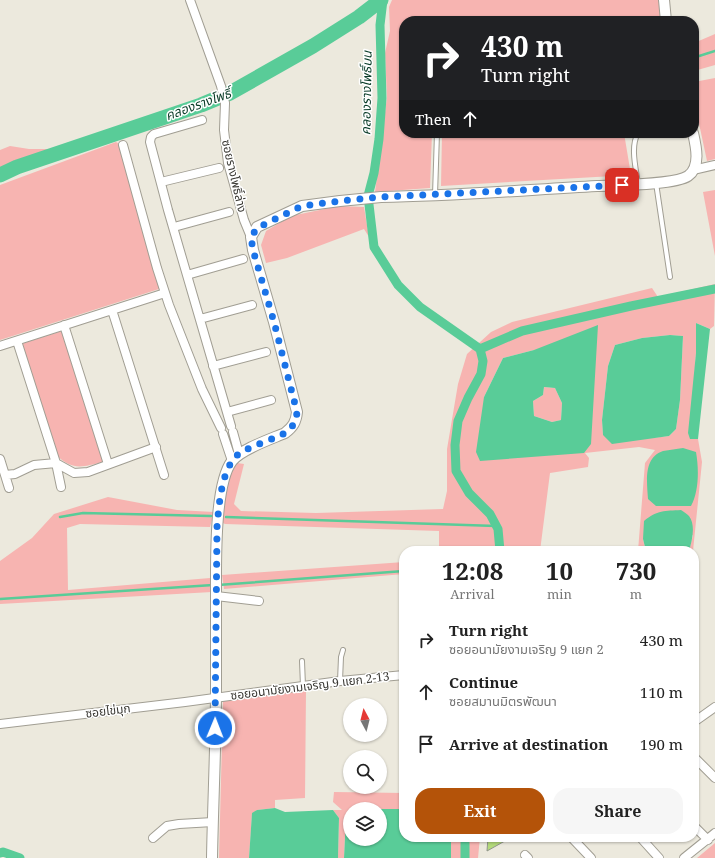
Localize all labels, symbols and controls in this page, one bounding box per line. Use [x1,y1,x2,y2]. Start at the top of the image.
text: 430 m [481,27,563,65]
icon: right [415,32,467,84]
water label: คลองรางโพธิ์บน [356,50,376,135]
text: Turn right [481,63,570,87]
water label: คลองรางโพธิ์ [163,82,237,124]
icon: ahead [459,108,481,130]
text: Then [415,109,451,129]
street label: ซอยรางโพธิ์ล่าง [218,138,251,214]
pin [605,168,639,202]
icon: arrive [611,174,633,196]
text: 12:08 [442,554,503,587]
text: 10 [546,554,573,587]
text: 730 [616,554,656,587]
text: Arrival [450,585,495,603]
text: min [547,585,572,603]
text: m [630,585,642,603]
text: Turn right [449,620,528,640]
icon: right [415,629,437,651]
text: 430 m [640,630,683,650]
text: ซอยอนามัยงามเจริญ 9 แยก 2 [449,640,604,658]
street label: ซอยอนามัยงามเจริญ 9 แยก 2-13 [229,667,391,704]
text: Continue [449,672,518,692]
icon: ahead [415,681,437,703]
text: 110 m [640,682,683,702]
text: ซอยสมานมิตรพัฒนา [449,692,557,710]
north arrow [343,698,387,742]
map controls [343,698,387,846]
street label: ซอยไข่มุก [84,699,131,722]
position arrow [194,707,236,749]
icon: arrive [415,733,437,755]
text: Arrive at destination [449,734,608,754]
text: 190 m [640,734,683,754]
button: search [343,750,387,794]
button: Exit [415,788,545,834]
button: Share [553,788,683,834]
button: layers [343,802,387,846]

